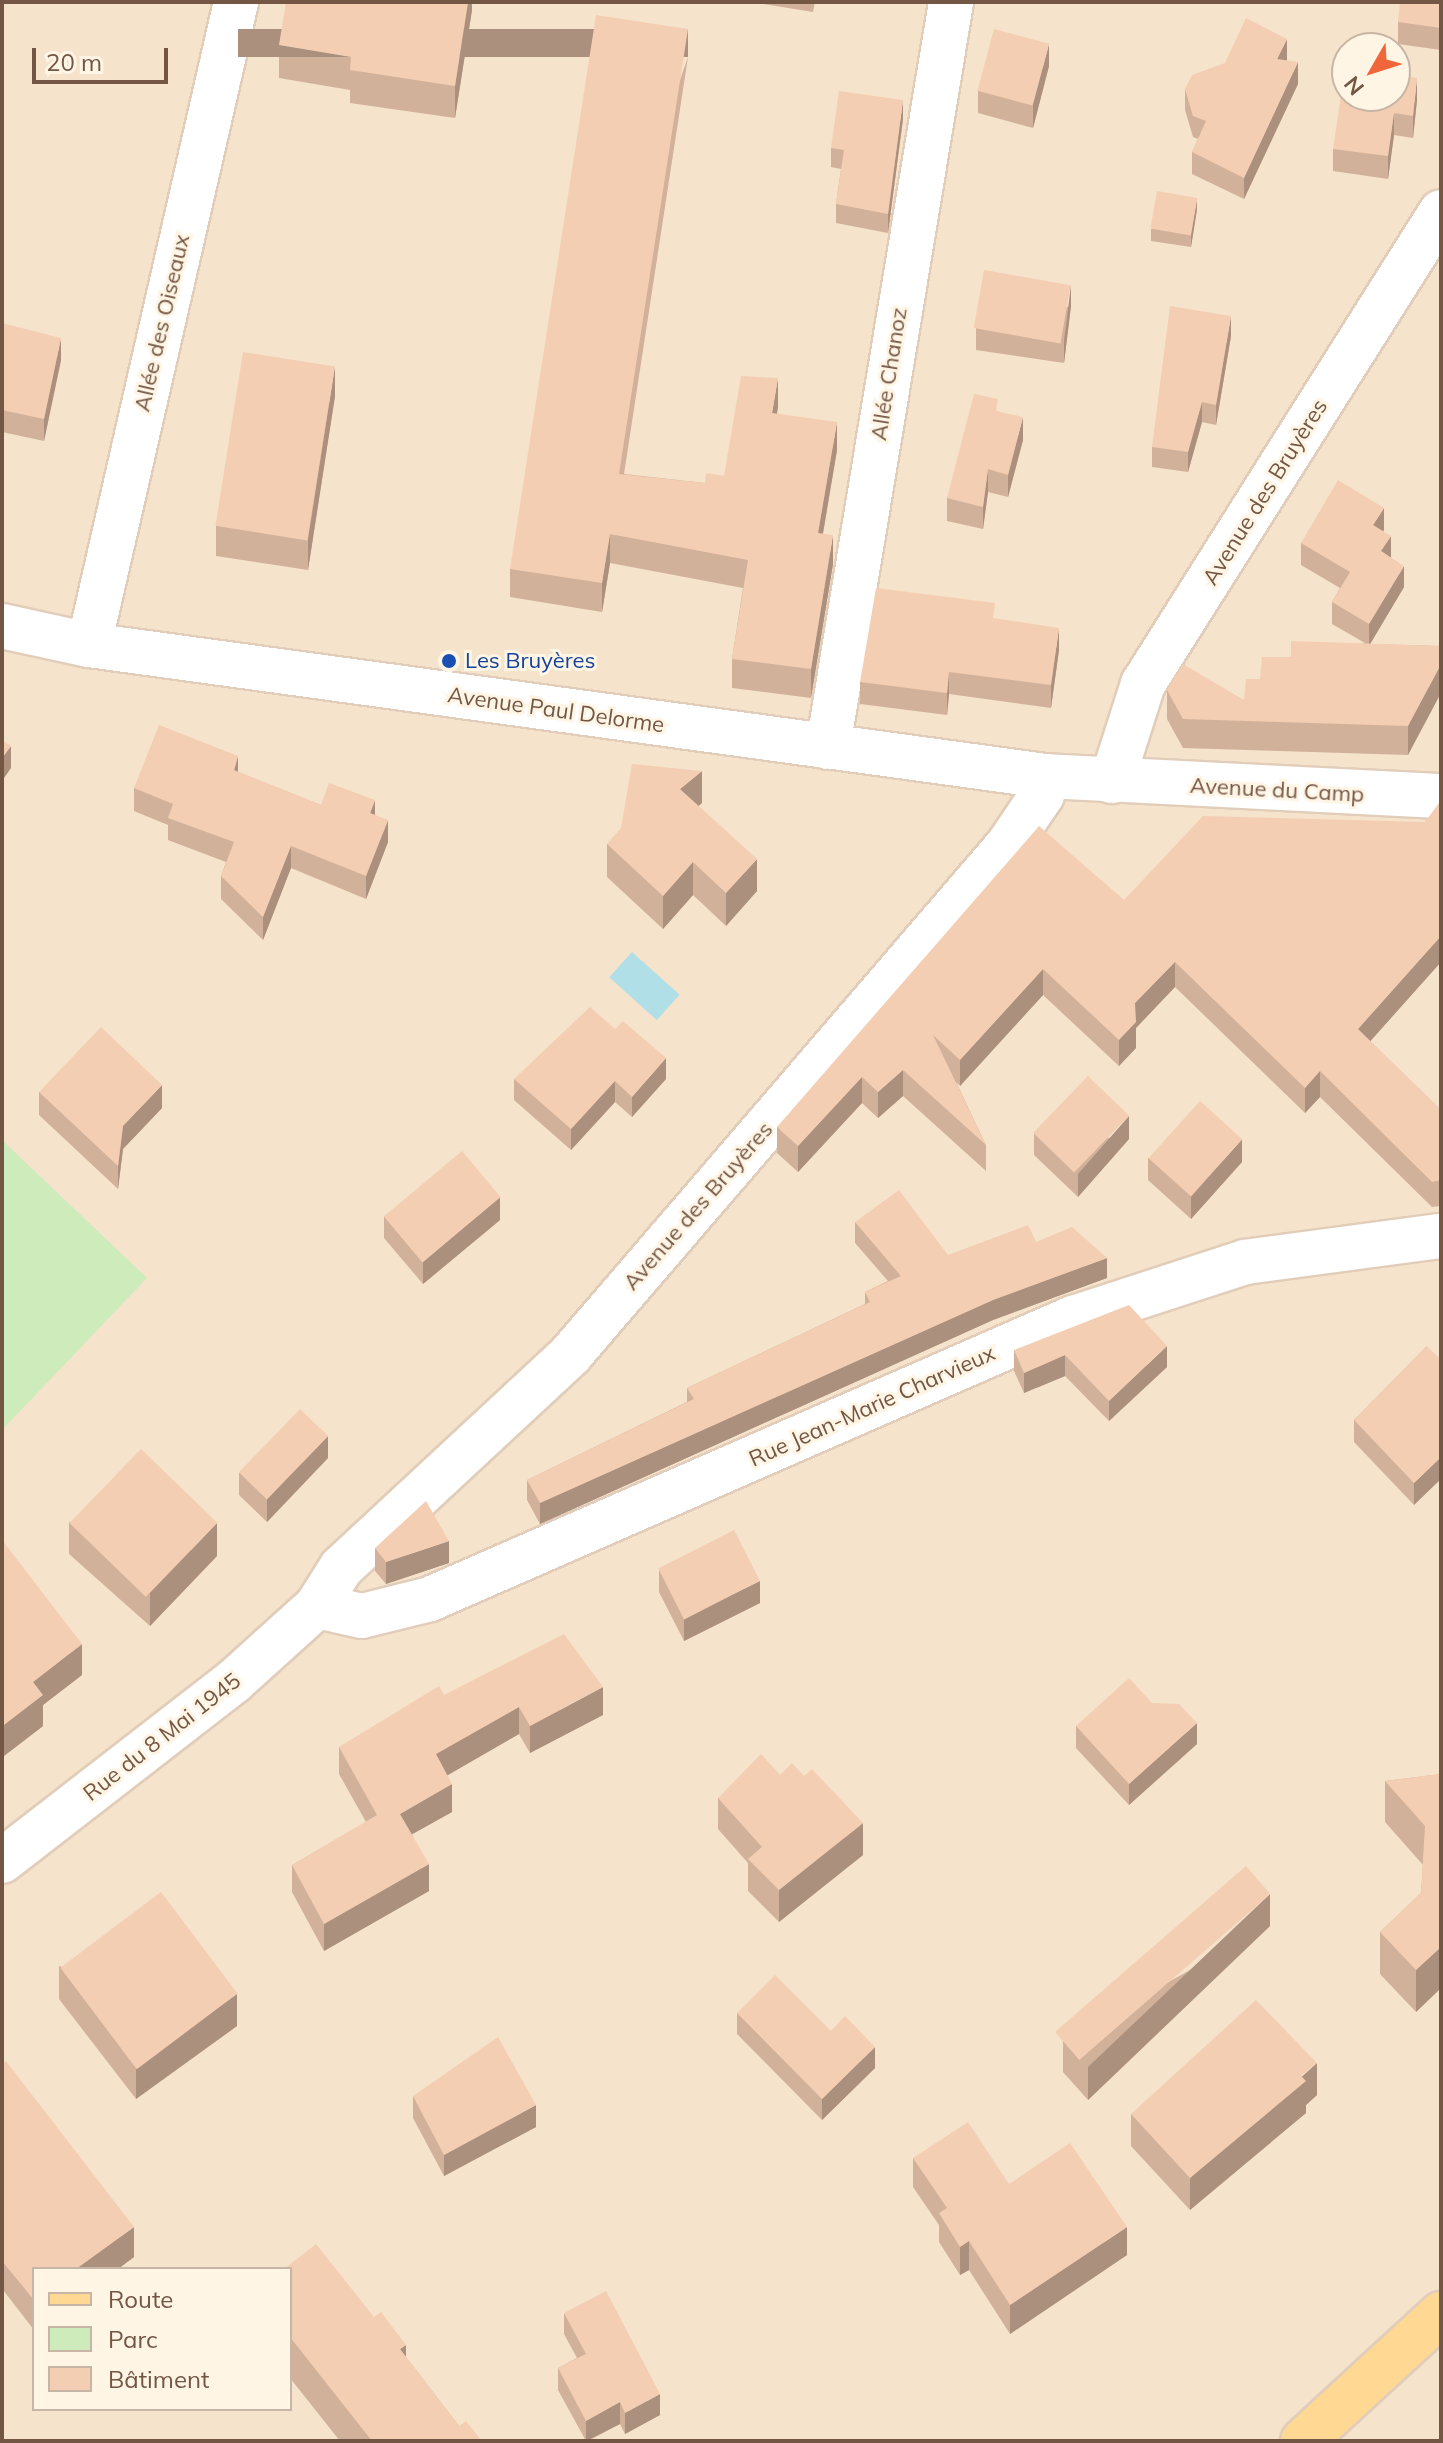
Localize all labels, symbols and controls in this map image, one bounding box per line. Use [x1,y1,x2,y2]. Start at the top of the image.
scale bar [36,32,172,82]
north arrow [1331,32,1411,112]
text: 20 m [46,47,102,77]
text: N [1338,71,1370,101]
street label: Allée des Oiseaux [129,232,195,414]
street label: Allée Chanoz [865,306,913,442]
street label: Avenue des Bruyères [1197,394,1333,590]
place label: Les Bruyères [465,648,595,674]
marker: Les Bruyères [440,652,458,670]
street label: Avenue Paul Delorme [446,682,666,738]
street label: Avenue du Camp [1189,772,1365,808]
street label: Avenue des Bruyères [618,1117,778,1295]
street label: Rue Jean-Marie Charvieux [745,1340,999,1472]
street label: Rue du 8 Mai 1945 [78,1667,246,1807]
legend [32,2267,292,2411]
text: Route [108,2284,173,2314]
text: Parc [108,2324,158,2354]
text: Bâtiment [108,2364,209,2394]

